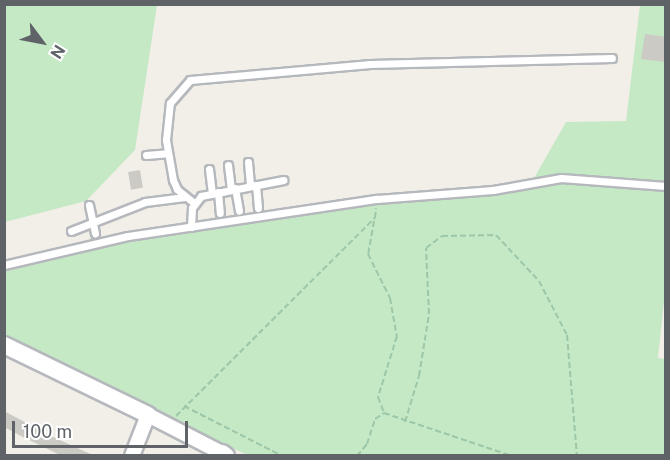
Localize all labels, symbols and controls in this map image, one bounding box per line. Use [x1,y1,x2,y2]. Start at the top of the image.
north arrow [12,12,72,72]
text: N [46,41,69,62]
scale bar [15,409,190,447]
text: 100 m [23,421,72,442]

